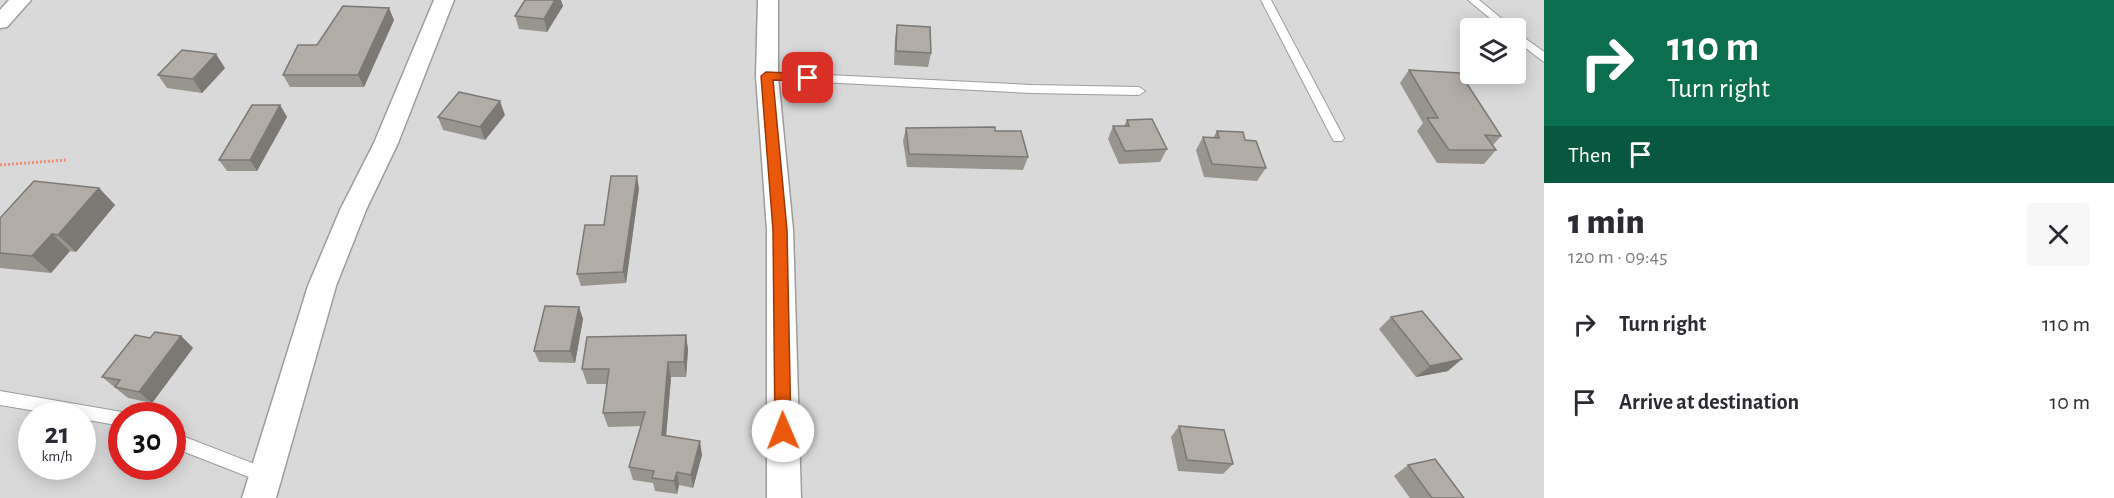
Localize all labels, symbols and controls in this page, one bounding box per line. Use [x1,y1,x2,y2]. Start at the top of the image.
map controls [1460,18,1526,84]
button: layers [1460,18,1526,84]
icon: right [1568,24,1646,102]
text: 110 m [1667,26,1759,68]
pin [782,52,833,103]
icon: arrive [791,61,824,94]
text: Turn right [1667,75,1770,102]
icon: arrive [1624,138,1657,171]
text: Then [1568,144,1612,166]
button: close [2027,203,2090,266]
text: 1 min [1568,204,1645,240]
text: 120 m · 09:45 [1568,247,1668,267]
icon: right [1568,308,1601,341]
text: Turn right [1619,313,1706,335]
text: 110 m [2042,313,2090,335]
icon: arrive [1568,386,1601,419]
text: Arrive at destination [1619,391,1799,413]
text: 10 m [2050,391,2090,413]
position arrow [751,399,815,463]
speed limit sign: 30 [108,402,186,480]
text: 21 [45,419,69,449]
text: km/h [42,449,72,464]

